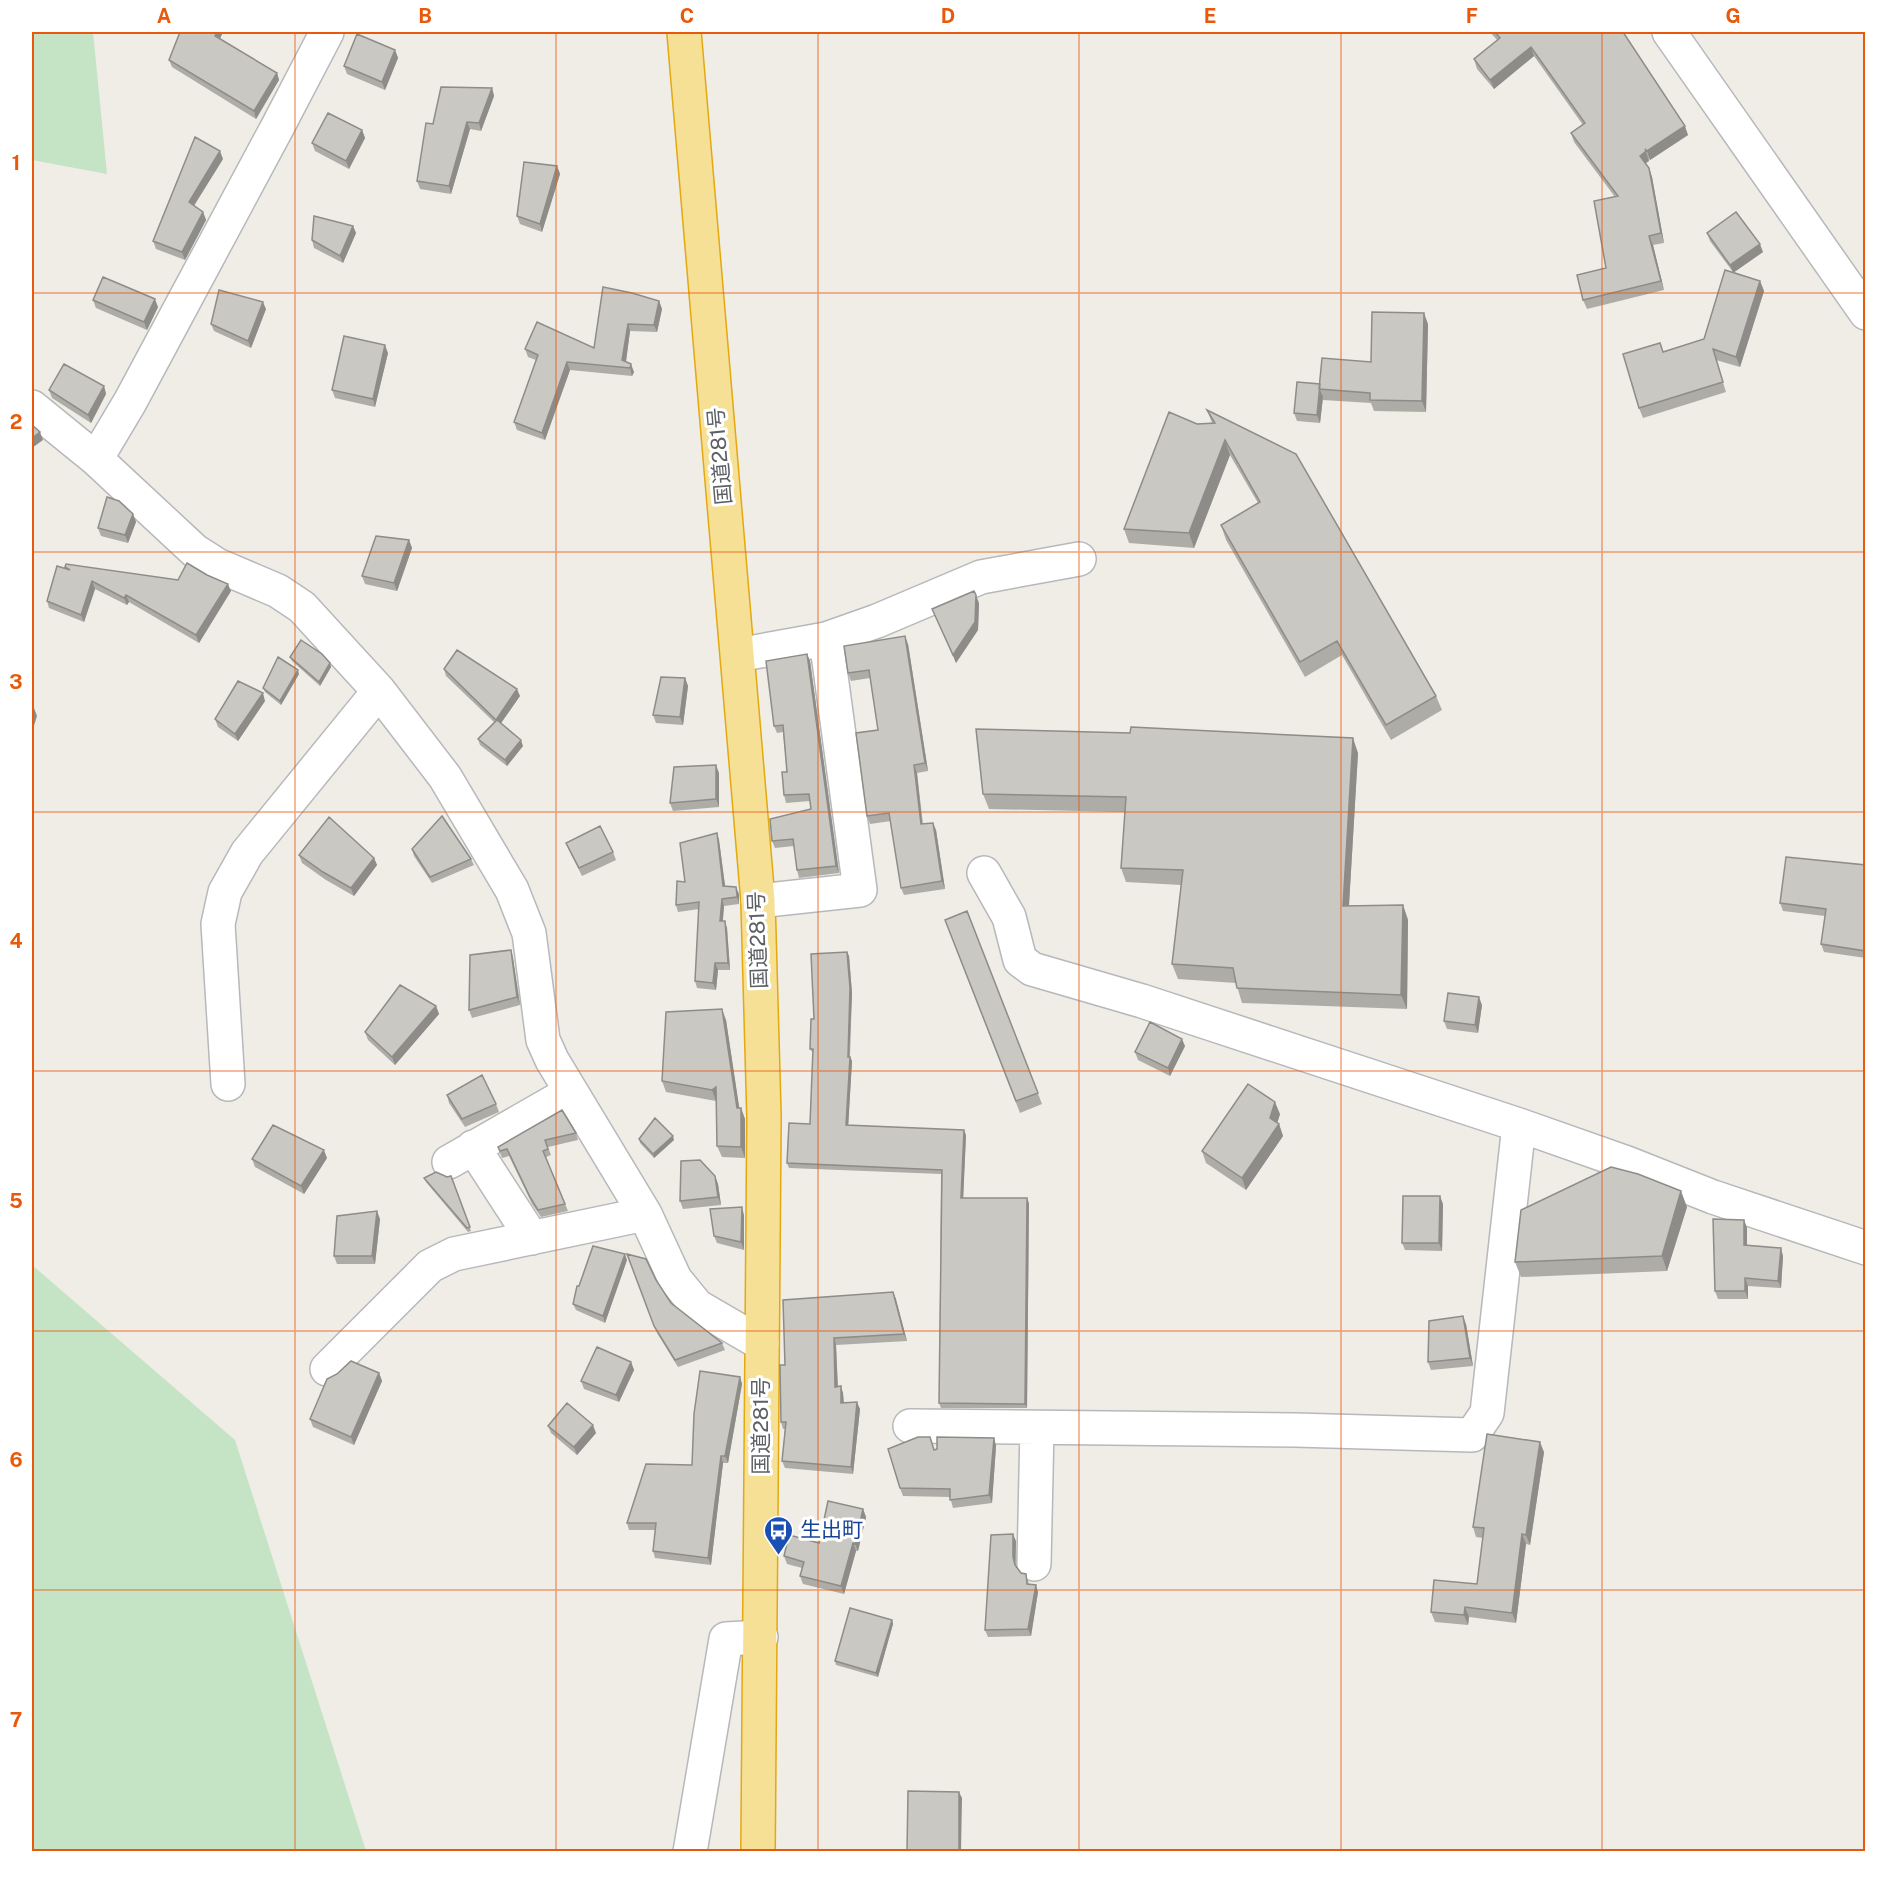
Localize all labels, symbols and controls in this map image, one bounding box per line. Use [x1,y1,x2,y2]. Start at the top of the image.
text: A [157,4,171,28]
text: B [418,4,432,28]
text: C [680,4,694,28]
text: D [941,4,955,28]
text: E [1204,4,1216,28]
text: F [1466,4,1478,28]
text: G [1725,4,1741,28]
text: 1 [12,151,20,175]
street label: 国道281号 [703,406,736,506]
text: 2 [10,410,22,434]
text: 3 [9,670,23,694]
street label: 国道281号 [743,891,772,989]
text: 4 [9,929,23,953]
text: 5 [9,1189,23,1213]
street label: 国道281号 [748,1377,773,1475]
text: 6 [9,1448,23,1472]
bus stop icon: 生出町 [763,1514,795,1556]
place label: 生出町 [800,1517,863,1542]
text: 7 [10,1708,22,1732]

